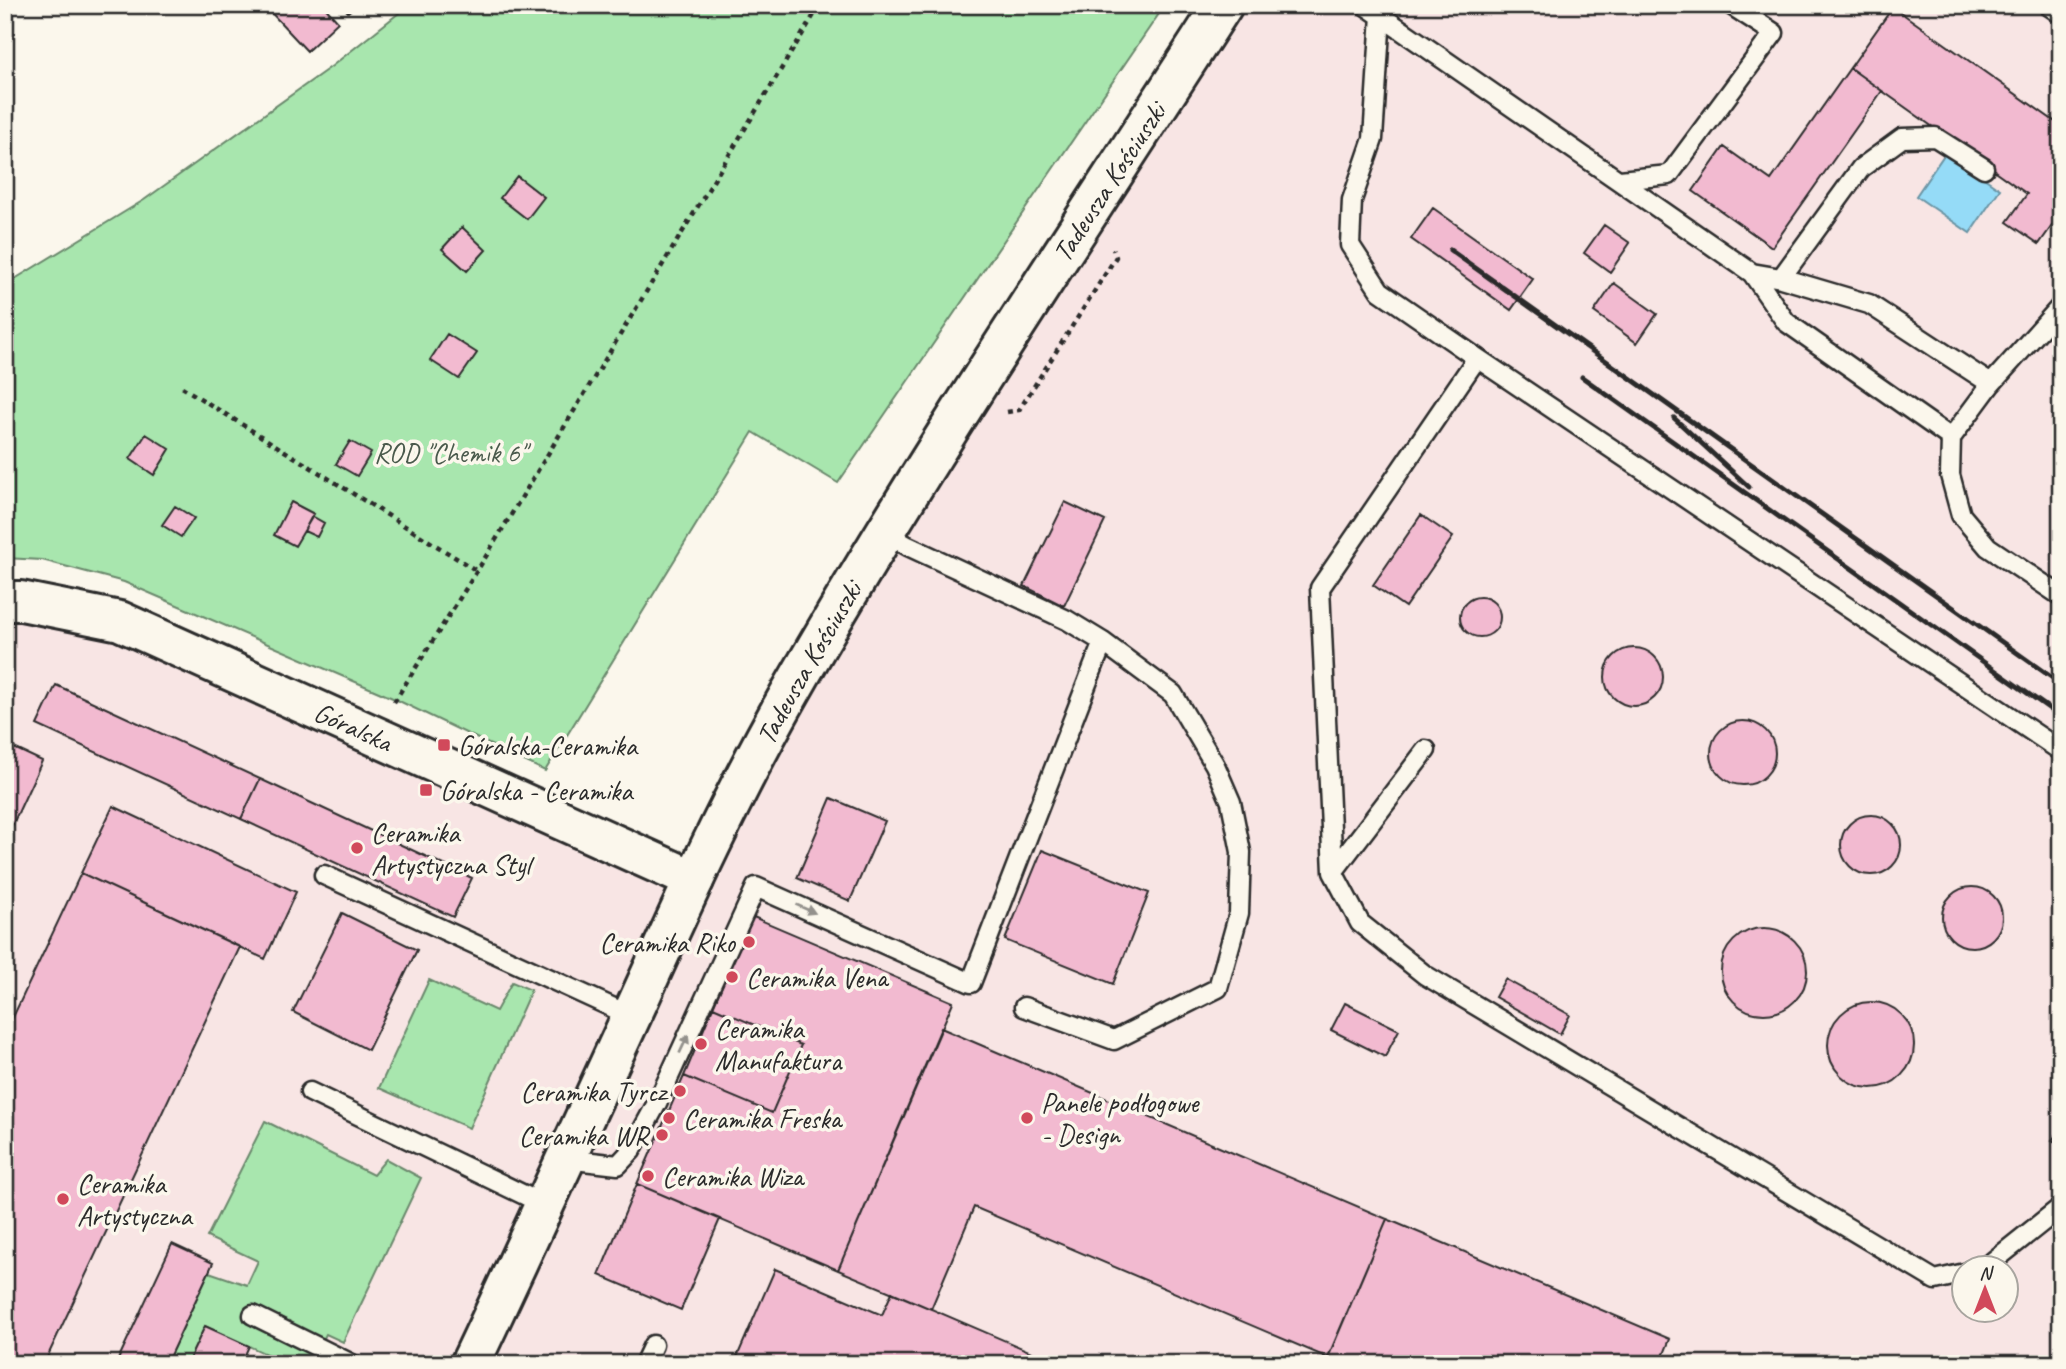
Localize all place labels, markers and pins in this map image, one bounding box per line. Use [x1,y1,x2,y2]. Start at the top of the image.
place label: Góralska-Ceramika [458,728,639,763]
marker: Góralska-Ceramika [436,737,452,753]
place label: Góralska - Ceramika [440,773,634,808]
marker: Góralska - Ceramika [418,782,434,798]
place label: Ceramika Artystyczna Styl [371,815,535,882]
marker: Ceramika Artystyczna Styl [349,840,365,856]
place label: Ceramika Riko [599,925,737,960]
marker: Ceramika Riko [741,934,757,950]
place label: Ceramika Vena [746,960,890,995]
marker: Ceramika Vena [724,969,740,985]
place label: Ceramika Manufaktura [715,1011,843,1078]
marker: Ceramika Manufaktura [693,1036,709,1052]
place label: Ceramika Tyrcz [520,1074,669,1109]
marker: Ceramika Tyrcz [672,1083,688,1099]
place label: Panele podłogowe - Design [1041,1085,1200,1152]
place label: Ceramika Freska [683,1101,844,1136]
marker: Ceramika Freska [661,1110,677,1126]
marker: Panele podłogowe - Design [1019,1110,1035,1126]
place label: Ceramika WR [519,1118,651,1153]
marker: Ceramika WR [654,1127,670,1143]
place label: Ceramika Wiza [662,1159,805,1194]
place label: Ceramika Artystyczna [77,1166,193,1233]
marker: Ceramika Wiza [640,1168,656,1184]
marker: Ceramika Artystyczna [55,1191,71,1207]

